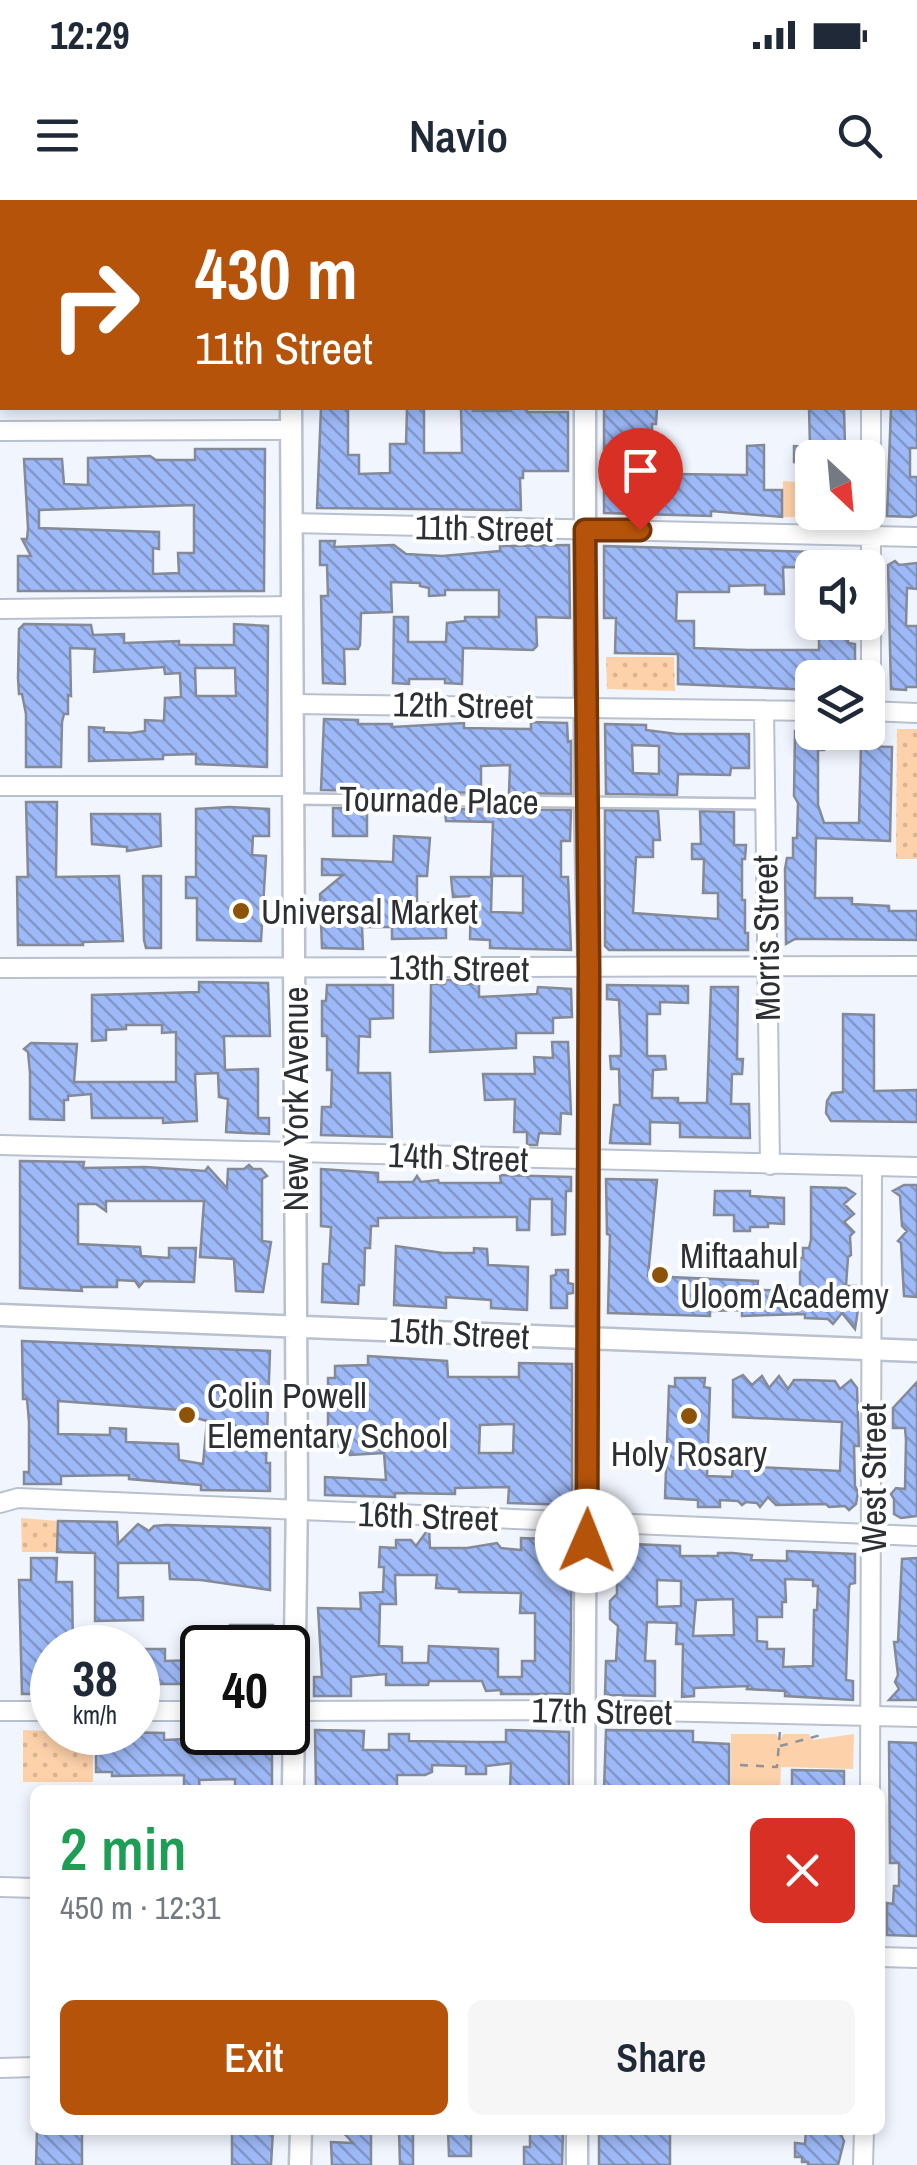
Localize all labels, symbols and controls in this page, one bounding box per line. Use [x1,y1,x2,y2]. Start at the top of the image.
text: 12:29 [50,10,130,61]
text: Navio [409,105,508,166]
icon: menu [30,108,85,163]
icon: search [832,108,887,163]
text: 430 m [195,227,358,321]
icon: right [30,240,160,370]
text: 11th Street [195,317,373,378]
pin [598,428,683,531]
north arrow [795,440,885,530]
map controls [795,440,885,750]
icon: arrive [613,443,668,498]
street label: 11th Street [414,503,554,553]
button: sound [795,550,885,640]
button: layers [795,660,885,750]
street label: 12th Street [392,680,534,730]
street label: Tournade Place [339,775,539,825]
street label: Morris Street [741,855,791,1021]
place label: Universal Market [261,888,478,935]
marker: Universal Market [230,900,252,922]
street label: 13th Street [388,943,530,993]
street label: New York Avenue [272,987,319,1211]
street label: 14th Street [387,1131,529,1183]
place label: Miftaahul Uloom Academy [680,1232,890,1319]
marker: Miftaahul Uloom Academy [649,1264,671,1286]
street label: 15th Street [388,1306,530,1360]
place label: Colin Powell Elementary School [207,1372,448,1459]
street label: West Street [850,1403,897,1553]
marker: Colin Powell Elementary School [176,1404,198,1426]
marker: Holy Rosary [678,1405,700,1427]
place label: Holy Rosary [611,1430,768,1477]
position arrow [535,1489,639,1593]
street label: 16th Street [357,1490,499,1542]
speed limit sign: 40 [180,1625,310,1755]
text: 38 [72,1644,118,1712]
street label: 17th Street [531,1686,673,1736]
text: km/h [73,1698,117,1732]
text: 2 min [60,1808,187,1889]
button: close [750,1818,855,1923]
text: 450 m · 12:31 [60,1886,220,1929]
button: Exit [60,2000,448,2115]
button: Share [468,2000,855,2115]

